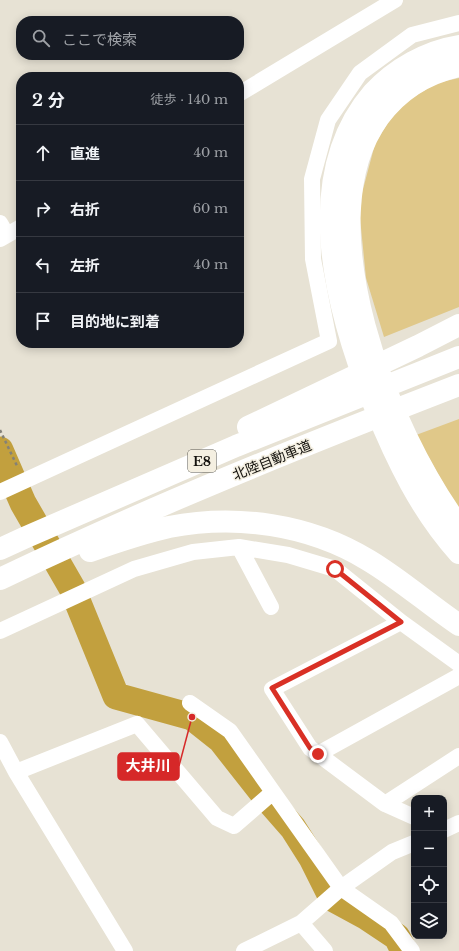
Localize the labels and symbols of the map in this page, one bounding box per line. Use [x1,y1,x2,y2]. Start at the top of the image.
street label: 北陸自動車道 [230,436,314,484]
road number: E8 [188,450,216,472]
route start [326,560,344,578]
route end [309,745,327,763]
callout: 大井川 [118,753,179,780]
text: 大井川 [125,756,171,775]

